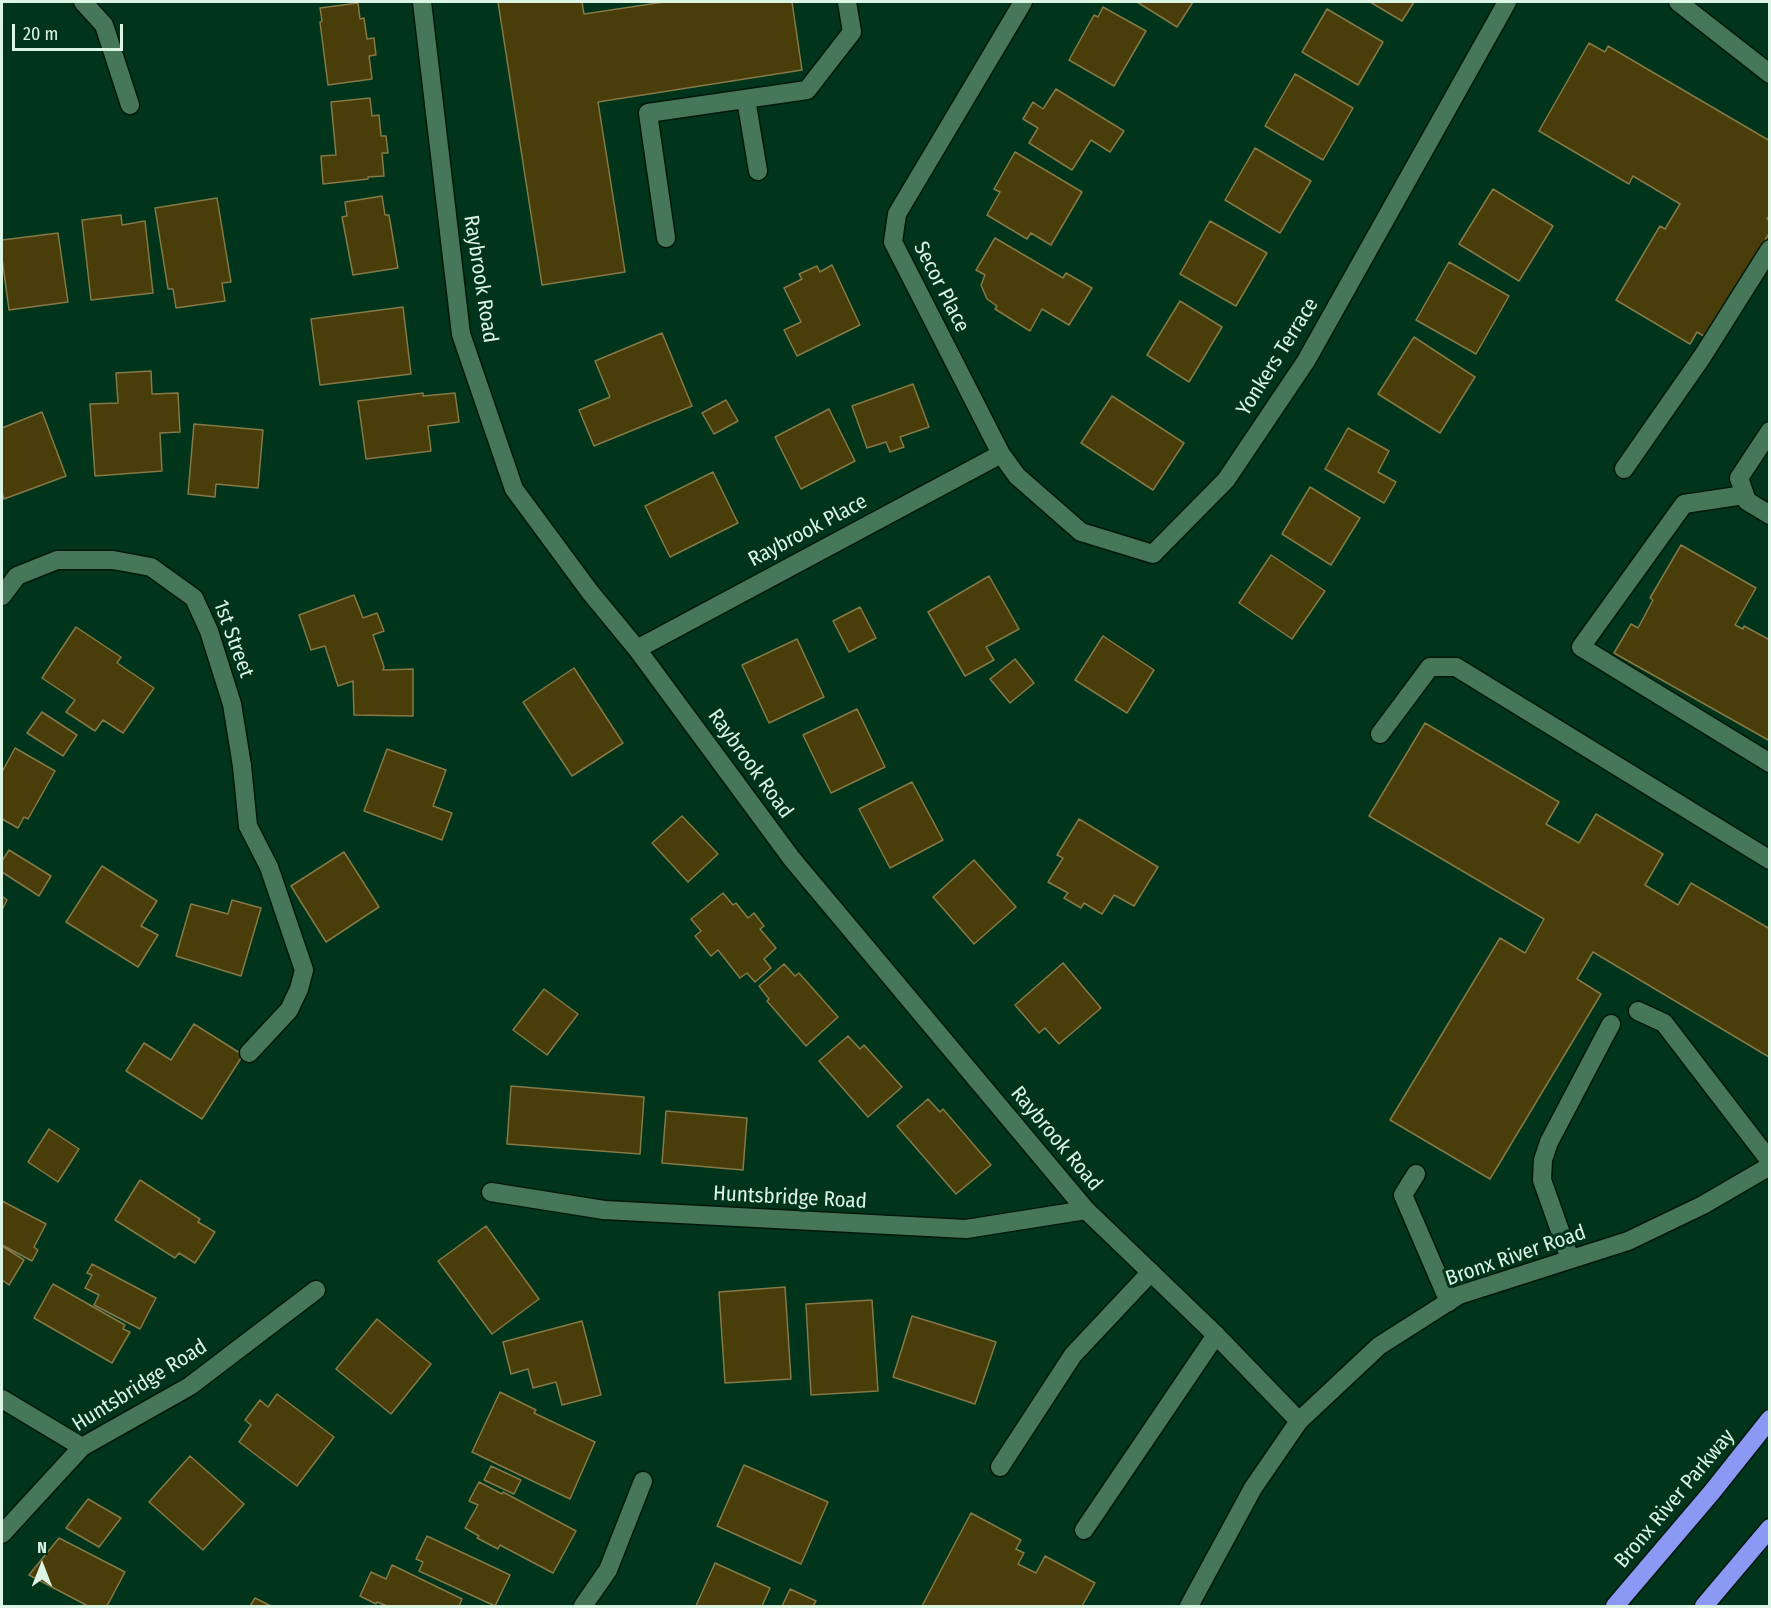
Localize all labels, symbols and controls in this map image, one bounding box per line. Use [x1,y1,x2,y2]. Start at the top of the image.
scale bar [15,12,126,50]
text: 20 m [23,23,58,45]
street label: Raybrook Road [457,213,503,345]
street label: Secor Place [907,238,975,336]
street label: Yonkers Terrace [1232,293,1324,421]
street label: Raybrook Place [744,489,872,573]
street label: 1st Street [207,597,259,681]
street label: Raybrook Road [702,704,798,824]
street label: Raybrook Road [1005,1082,1107,1196]
street label: Huntsbridge Road [712,1181,868,1215]
street label: Bronx River Road [1443,1220,1589,1292]
street label: Huntsbridge Road [68,1335,212,1437]
street label: Bronx River Parkway [1610,1425,1740,1573]
north arrow [12,1536,72,1596]
text: N [37,1538,47,1557]

